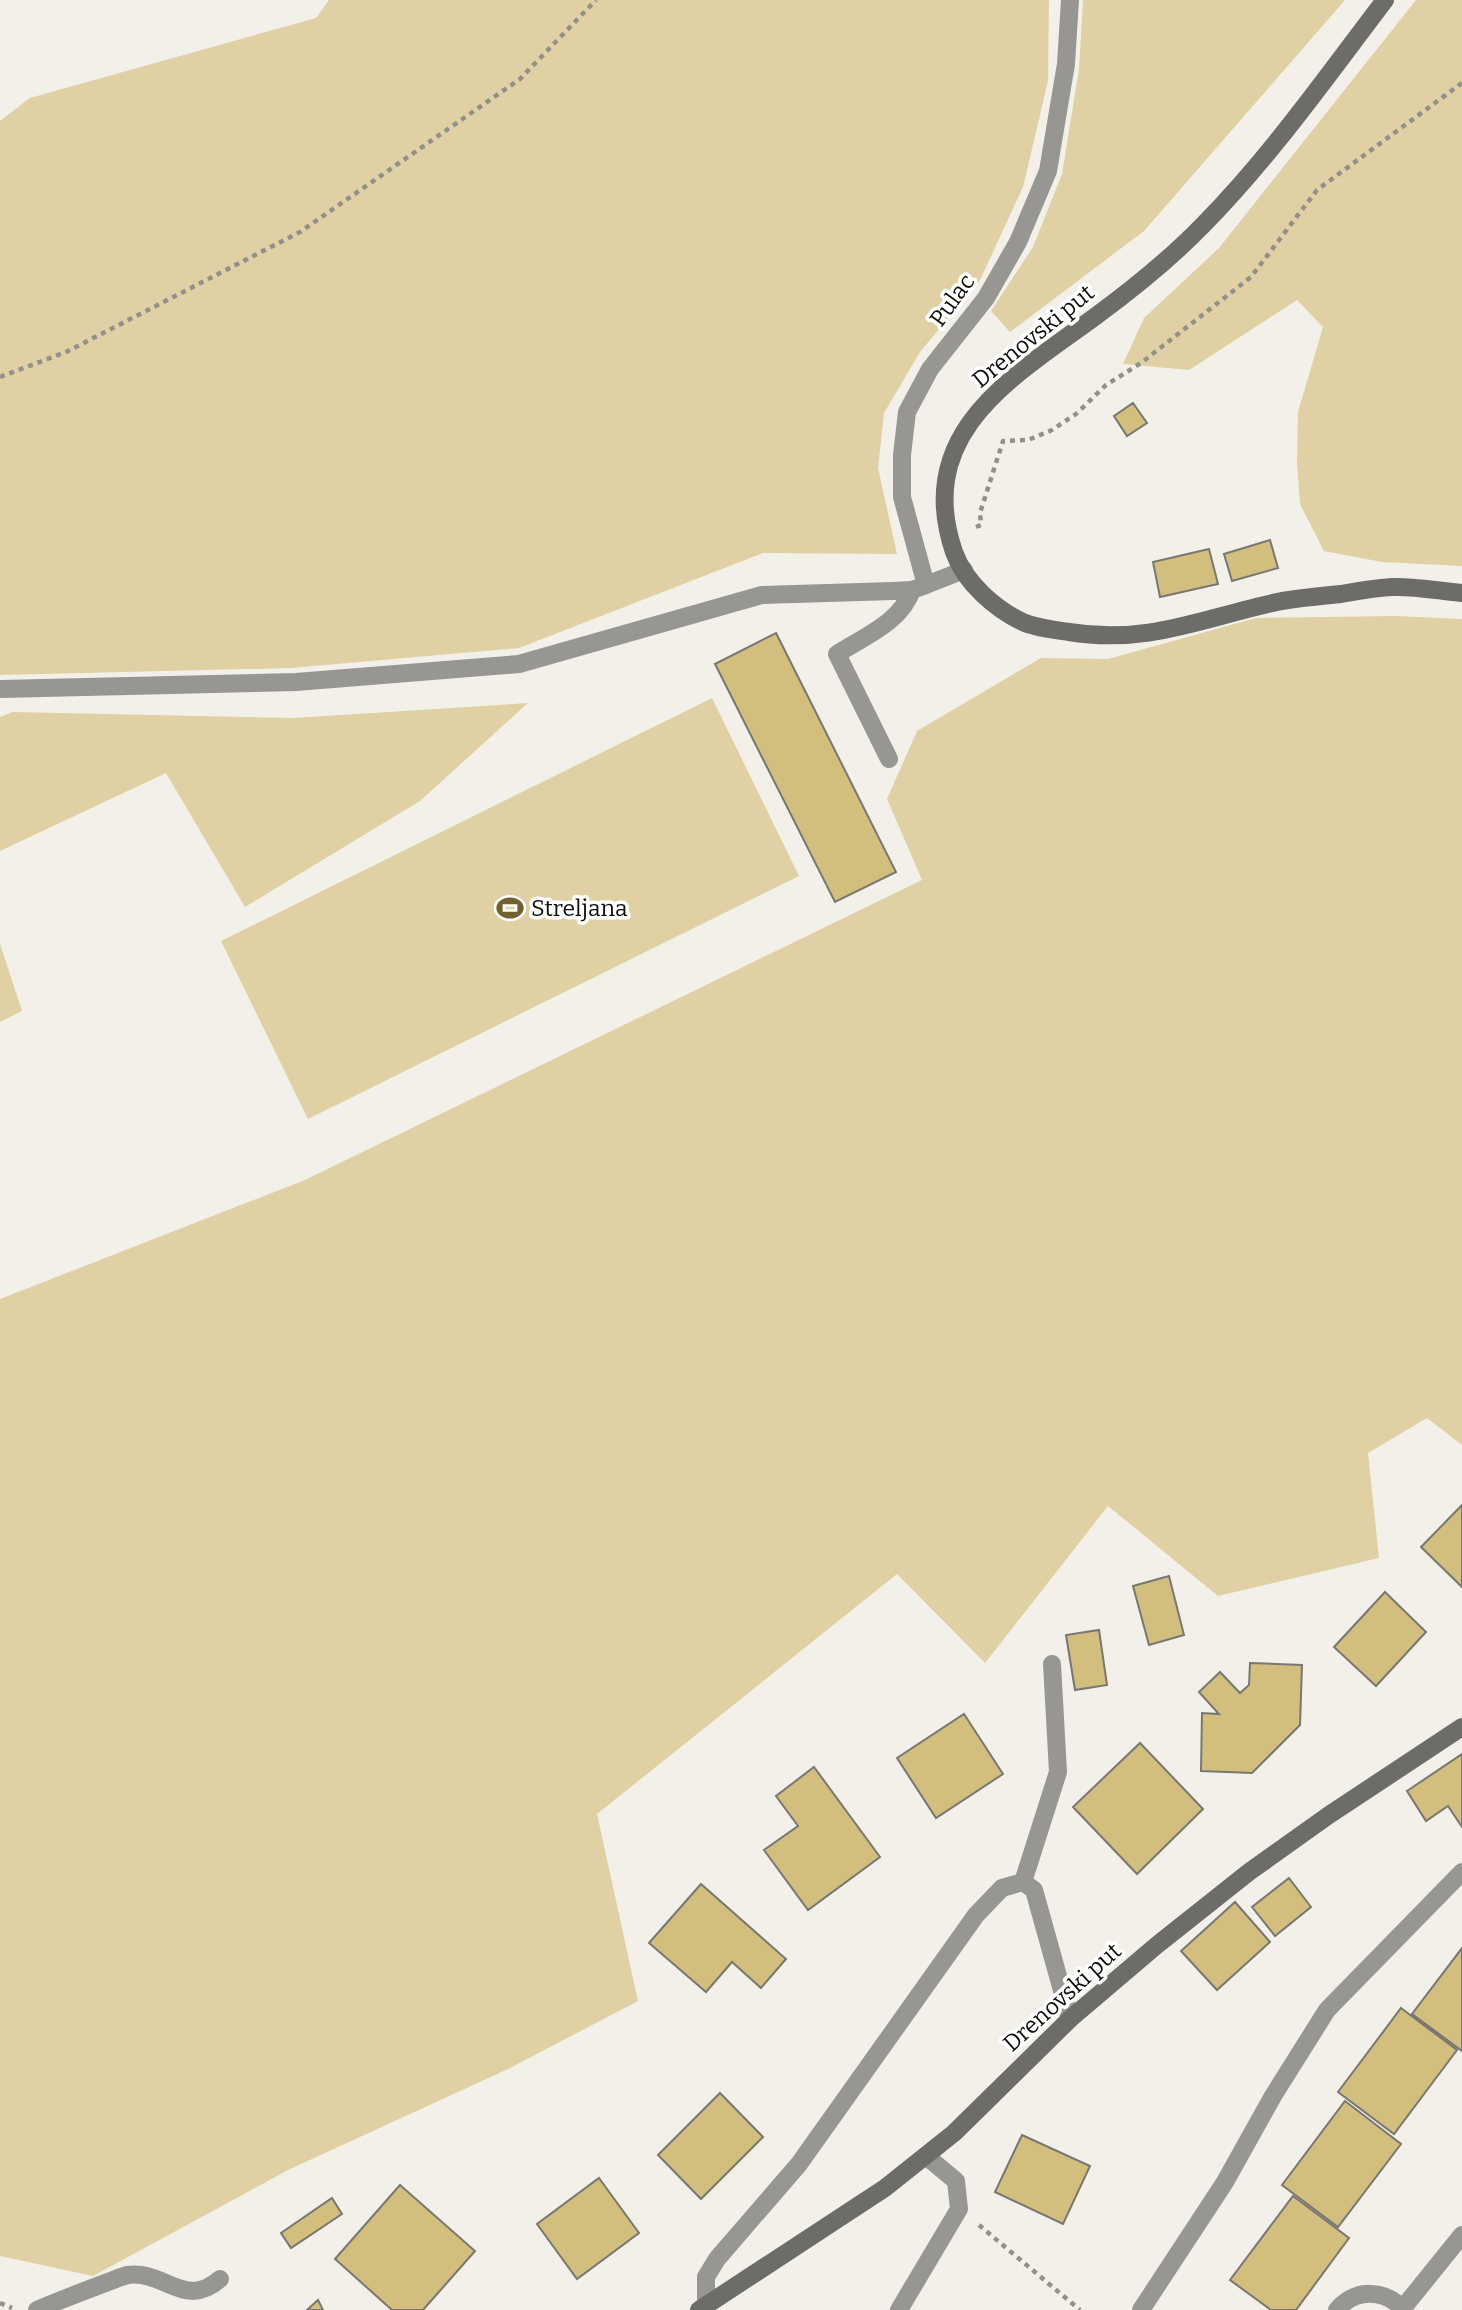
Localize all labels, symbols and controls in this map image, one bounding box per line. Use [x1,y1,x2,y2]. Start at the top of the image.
street label: Pulac [924,268,980,332]
street label: Drenovski put [966,278,1100,394]
sports icon: Streljana [495,893,525,923]
place label: Streljana [531,894,628,922]
street label: Drenovski put [997,1937,1127,2057]

